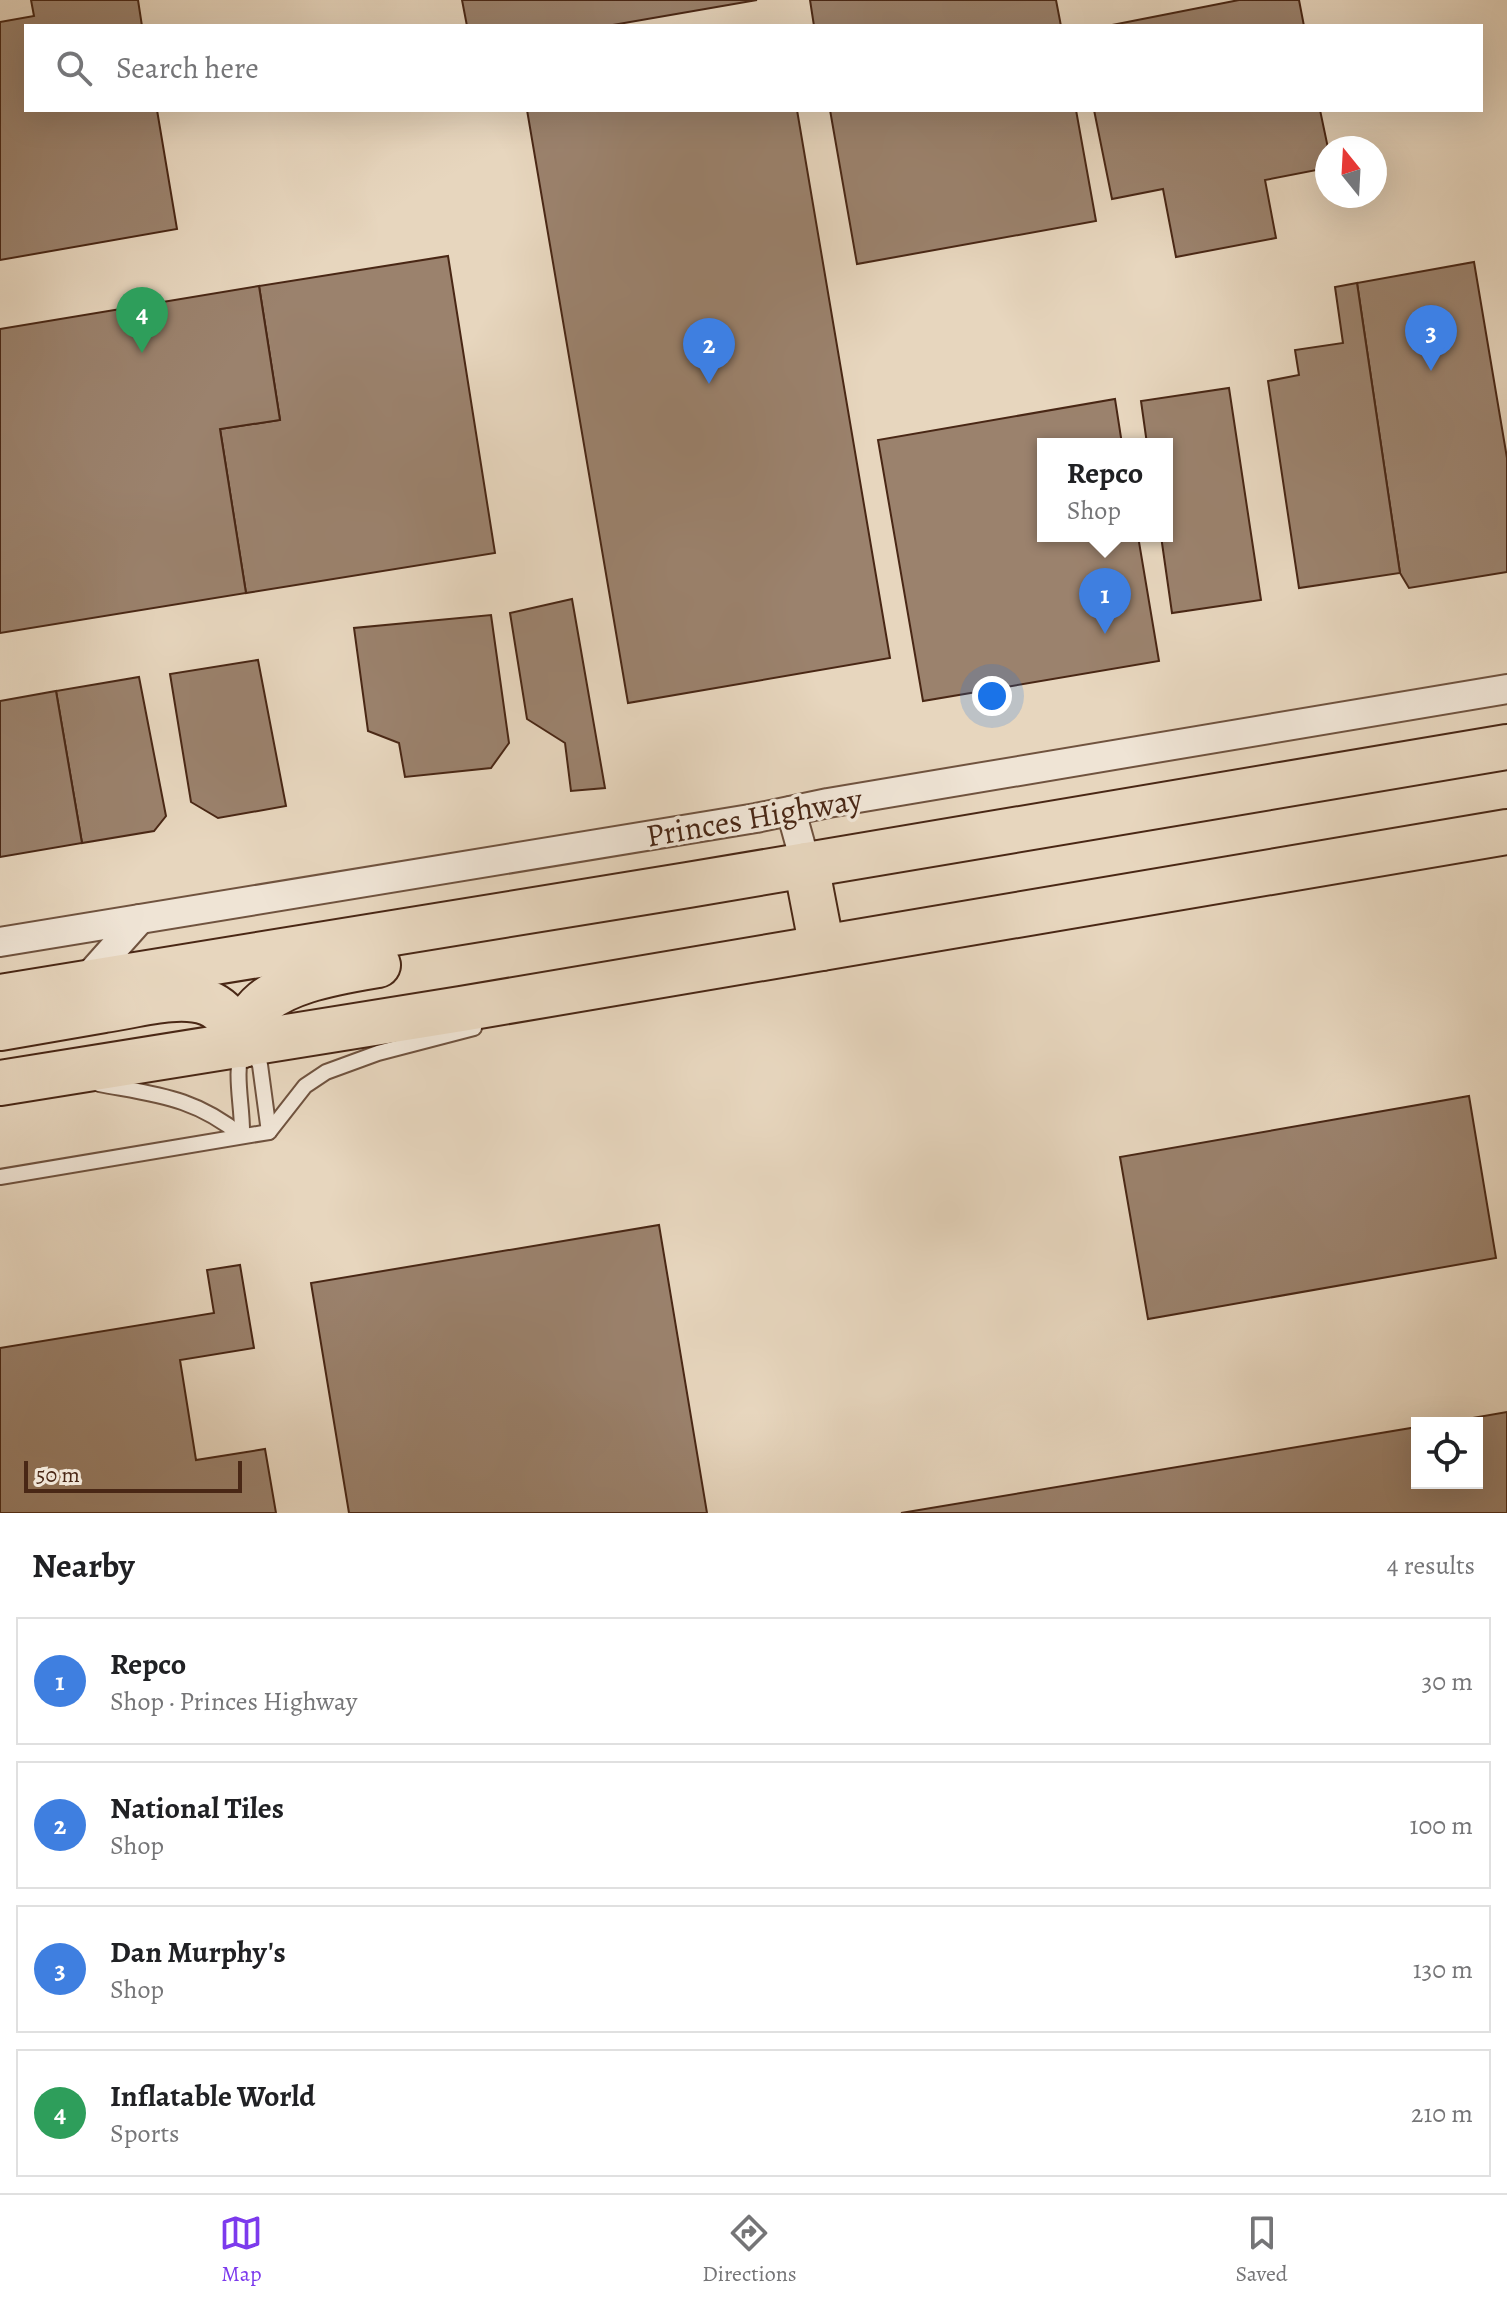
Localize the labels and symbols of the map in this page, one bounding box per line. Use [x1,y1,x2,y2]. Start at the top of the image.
north arrow [1315,136,1387,208]
pin: 4 [116,287,168,353]
pin: 3 [1405,305,1457,371]
pin: 2 [683,318,735,384]
pin: 1 [1079,568,1131,634]
your location [972,676,1012,716]
street label: Princes Highway [642,776,866,858]
scale bar [24,1457,242,1493]

